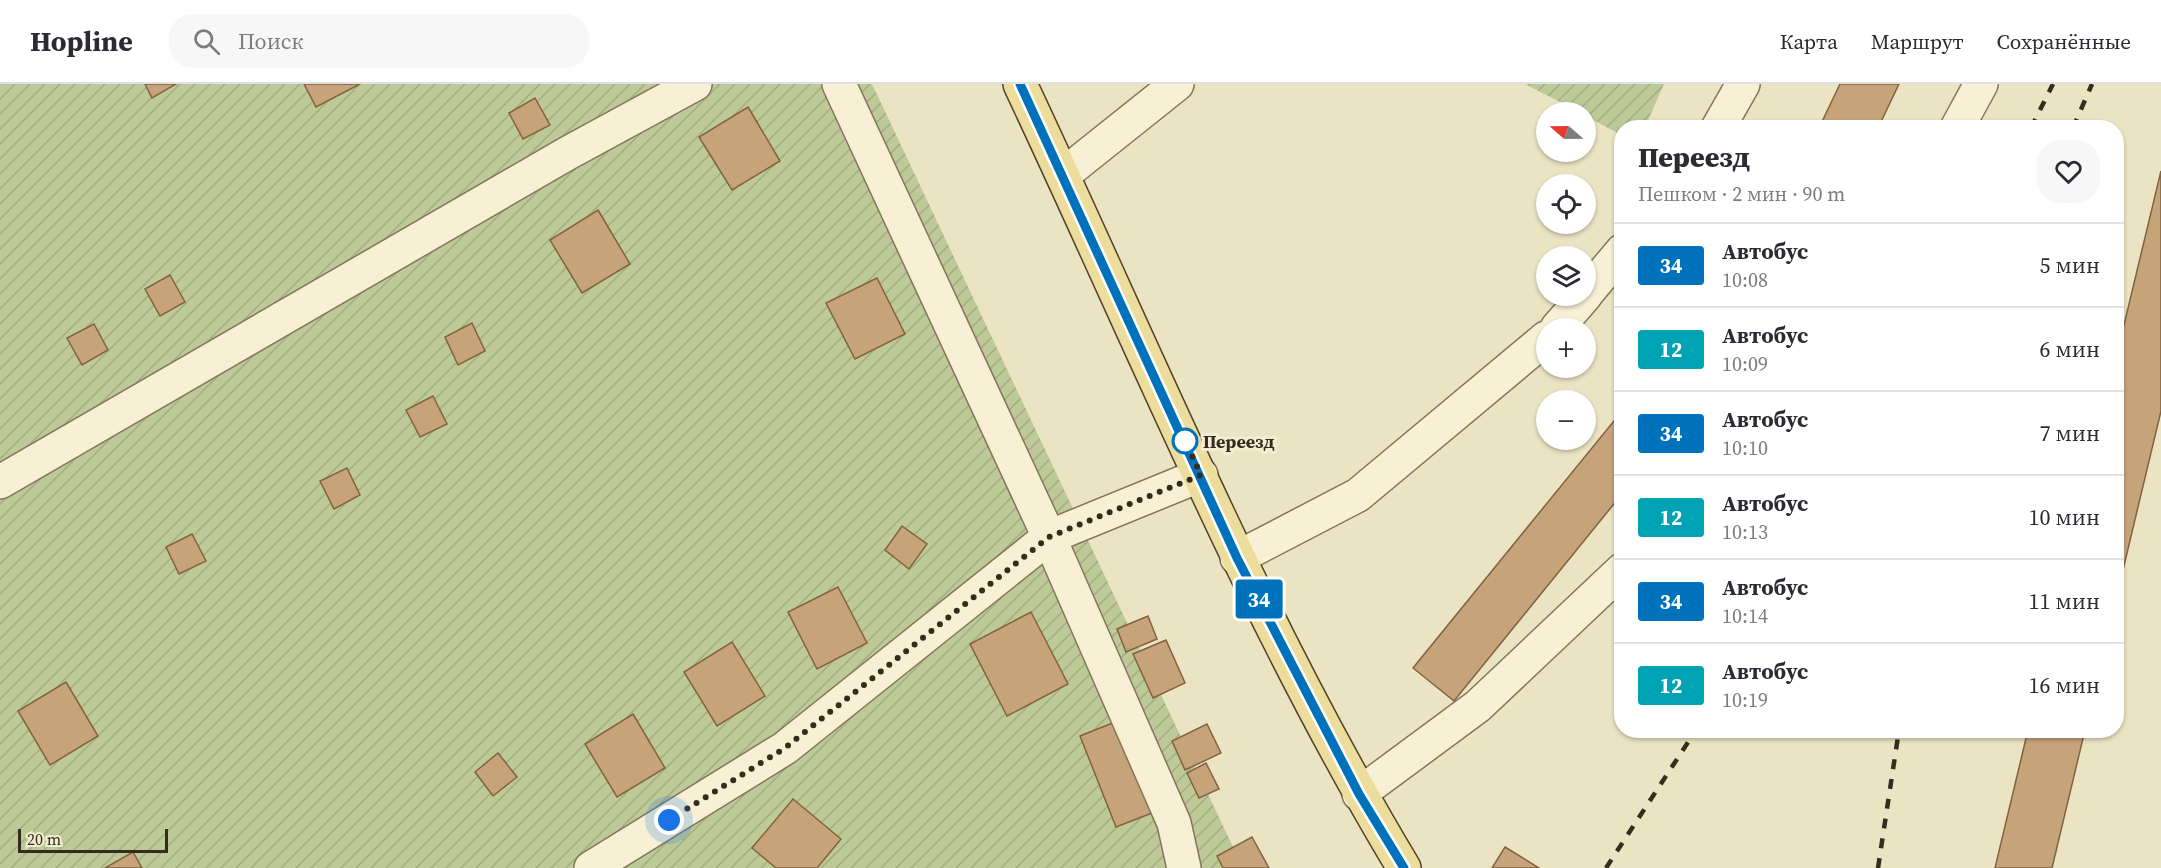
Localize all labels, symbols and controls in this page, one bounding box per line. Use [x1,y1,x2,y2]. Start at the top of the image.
search box [169,14,589,68]
text: Hopline [30,22,133,60]
icon: search [190,25,223,58]
text: Поиск [238,26,304,56]
text: Карта [1780,27,1838,56]
text: Маршрут [1871,27,1964,56]
text: Сохранённые [1997,27,2131,56]
north arrow [1536,102,1596,162]
map controls [1536,102,1596,450]
text: Переезд [1638,138,1750,176]
button: heart [2037,140,2100,203]
button: locate [1536,174,1596,234]
text: Пешком · 2 мин · 90 m [1638,180,1845,208]
text: Автобус [1722,236,1808,266]
button: layers [1536,246,1596,306]
text: 5 мин [2039,250,2100,280]
text: 34 [1660,251,1682,280]
text: 10:08 [1722,266,1768,294]
button: + [1536,318,1596,378]
text: Автобус [1722,320,1808,350]
text: 6 мин [2039,334,2100,364]
text: 12 [1660,335,1682,364]
text: 10:09 [1722,350,1768,378]
button: − [1536,390,1596,450]
text: Автобус [1722,404,1808,434]
text: 7 мин [2039,418,2100,448]
text: 34 [1660,419,1682,448]
marker: Переезд [1172,428,1198,454]
place label: Переезд [1203,429,1275,454]
text: 10:10 [1722,434,1768,462]
text: Автобус [1722,488,1808,518]
text: 10 мин [2028,502,2100,532]
text: 12 [1660,503,1682,532]
text: 10:13 [1722,518,1768,546]
text: Автобус [1722,572,1808,602]
line badge: 34 [1232,580,1286,618]
text: 34 [1248,585,1270,614]
text: 11 мин [2028,586,2100,616]
text: 34 [1660,587,1682,616]
text: 10:14 [1722,602,1768,630]
text: Автобус [1722,656,1808,686]
text: 16 мин [2028,670,2100,700]
text: 12 [1660,671,1682,700]
text: 10:19 [1722,686,1768,714]
your location [654,805,684,835]
scale bar [18,826,168,854]
text: 20 m [27,828,61,850]

